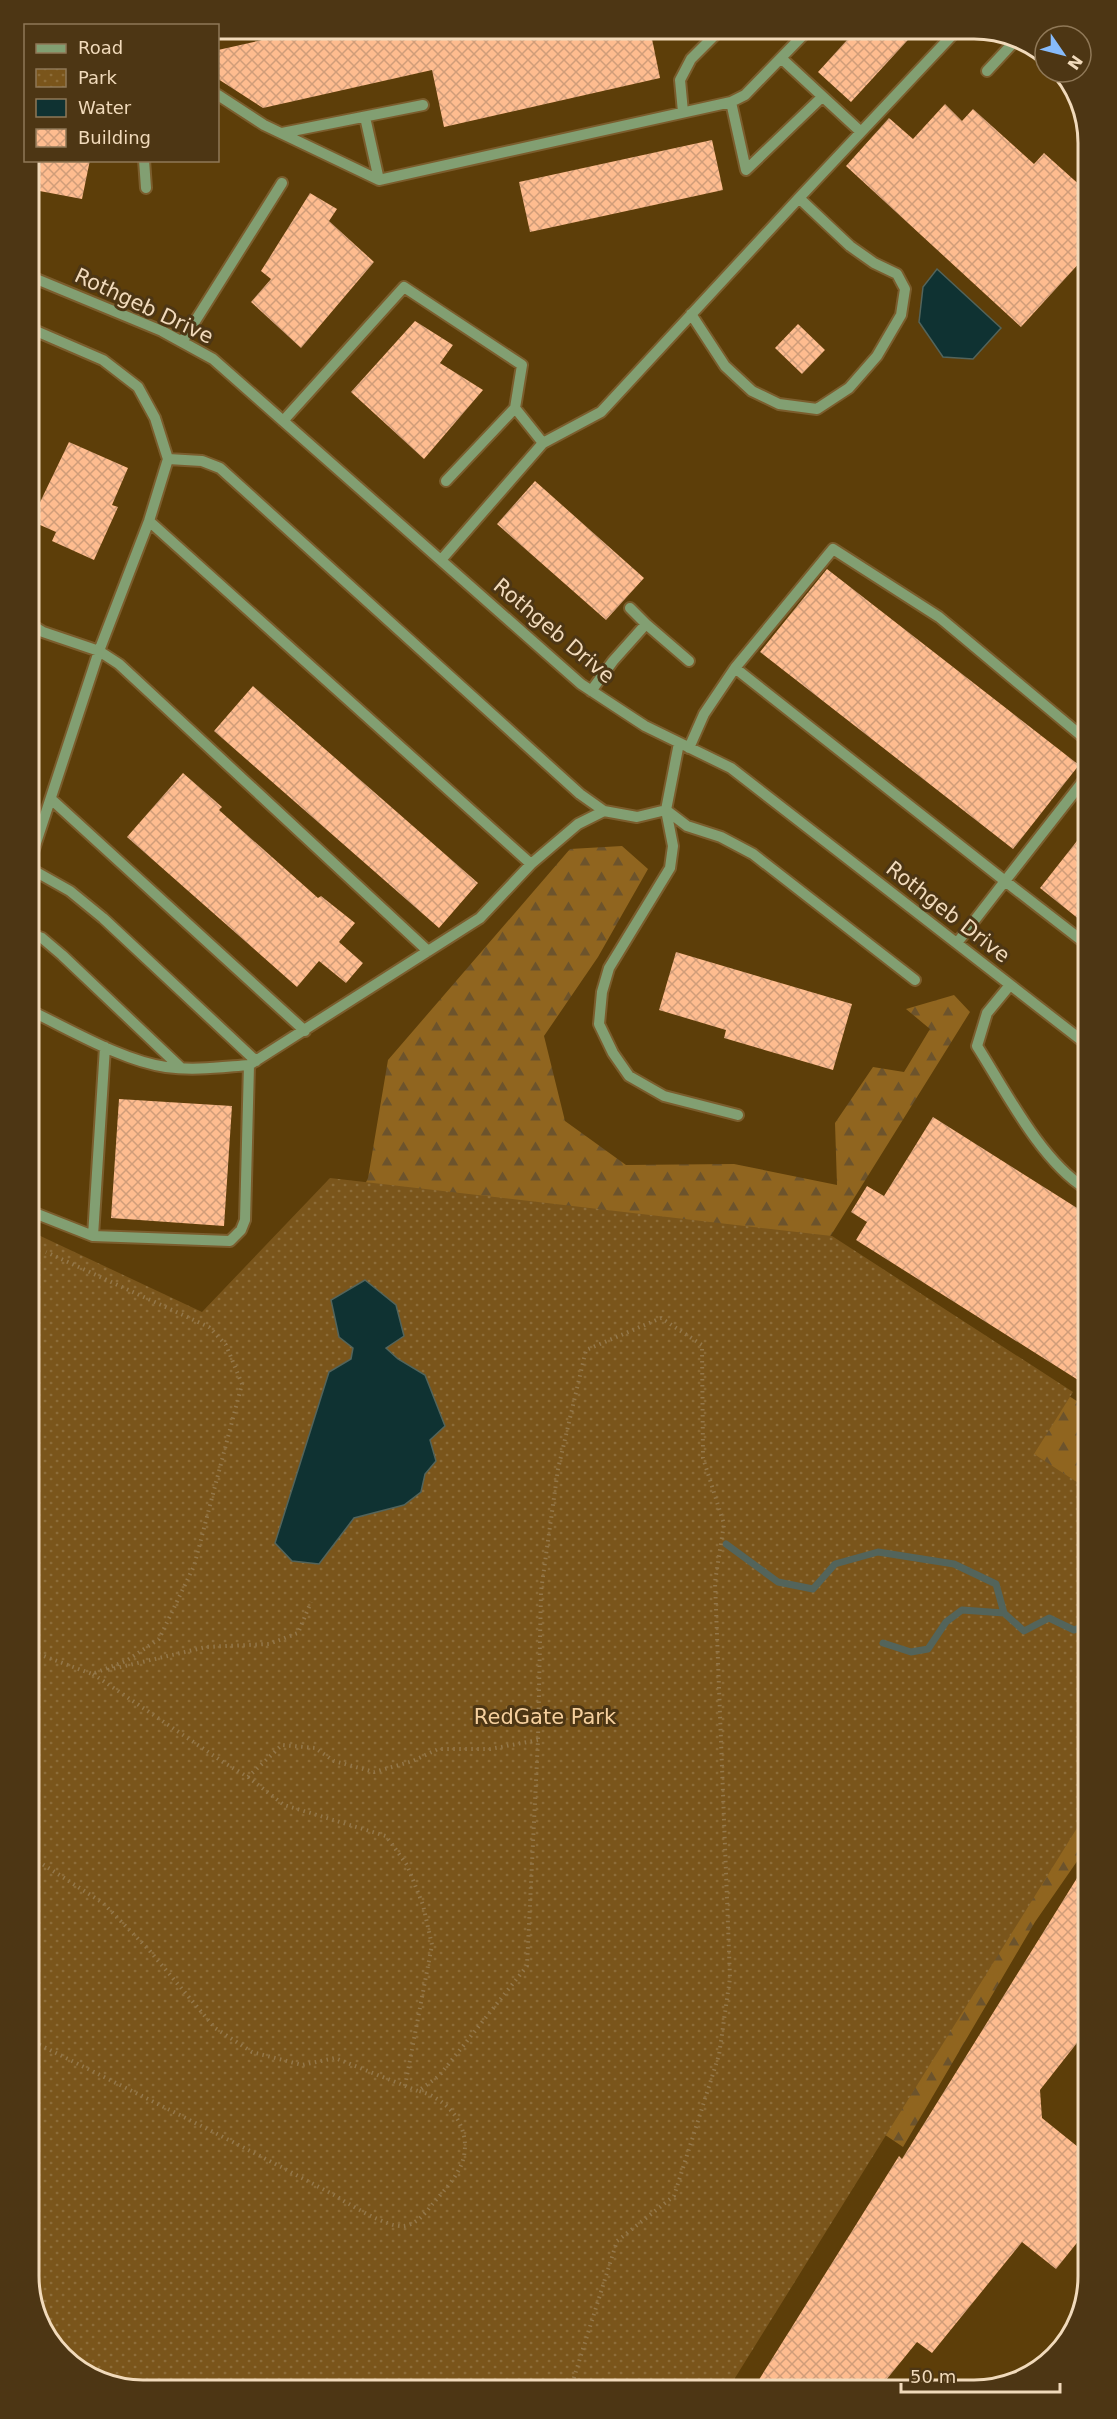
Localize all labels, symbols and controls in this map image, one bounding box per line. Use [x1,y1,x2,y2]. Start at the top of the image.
legend [24,24,219,162]
north arrow [1033,24,1093,84]
text: Road [78,37,123,58]
text: N [1063,51,1086,73]
text: Park [78,67,117,88]
text: Water [78,97,132,118]
text: Building [78,127,151,148]
street label: Rothgeb Drive [71,263,217,349]
street label: Rothgeb Drive [489,574,619,688]
street label: Rothgeb Drive [881,856,1015,968]
park label: RedGate Park [474,1705,617,1729]
scale bar [901,2356,1060,2394]
text: 50 m [910,2366,956,2387]

